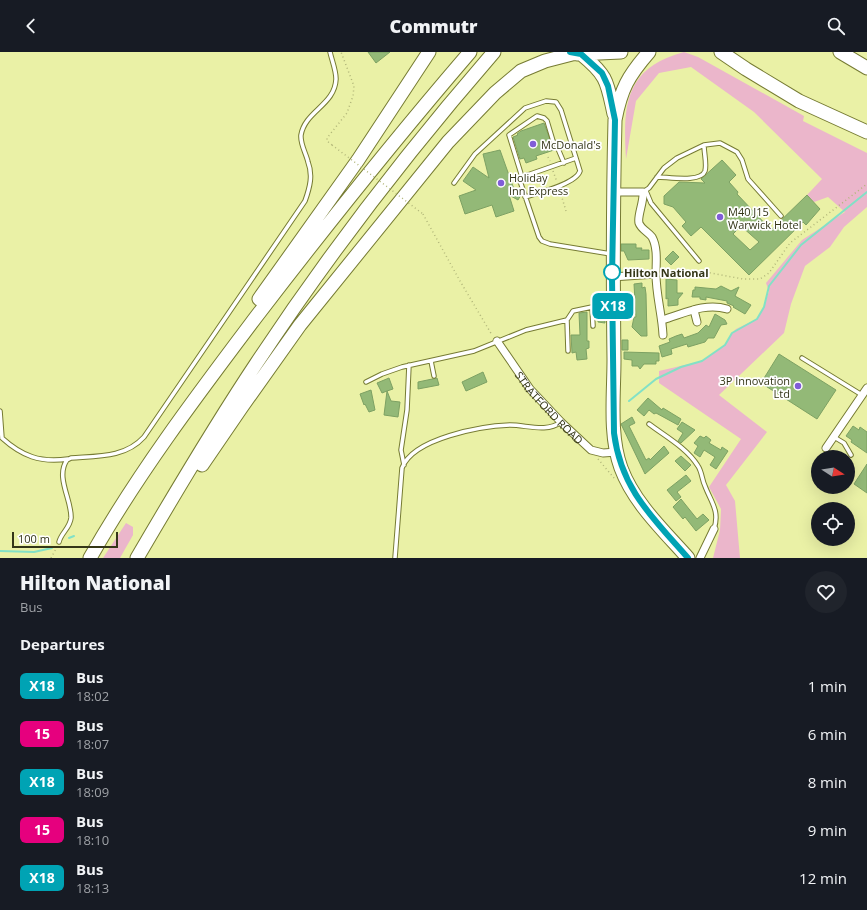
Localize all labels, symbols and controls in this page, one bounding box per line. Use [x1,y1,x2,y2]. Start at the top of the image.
text: Commutr [390,14,477,38]
icon: back [20,15,42,37]
icon: search [825,15,847,37]
place label: McDonald's [541,137,601,152]
marker: McDonald's [528,139,538,149]
place label: Holiday Inn Express [509,170,568,198]
marker: Holiday Inn Express [496,178,506,188]
place label: M40 J15 Warwick Hotel [728,204,802,232]
marker: M40 J15 Warwick Hotel [715,212,725,222]
marker: Hilton National [603,263,621,281]
place label: Hilton National [624,265,709,280]
line badge: X18 [590,293,636,319]
text: X18 [600,296,626,315]
street label: STRATFORD ROAD [512,368,587,447]
place label: 3P Innovation Ltd [719,373,790,401]
marker: 3P Innovation Ltd [793,381,803,391]
north arrow [811,450,855,494]
map controls [811,450,855,546]
button: locate [811,502,855,546]
scale bar [12,530,118,549]
text: 100 m [18,531,50,546]
text: Hilton National [20,570,171,596]
button: heart [805,571,847,613]
text: Bus [20,598,43,616]
text: Departures [20,634,105,654]
text: Bus [76,667,103,687]
text: X18 [29,676,55,695]
text: 1 min [808,676,847,696]
text: 18:02 [76,687,109,705]
text: Bus [76,715,103,735]
text: 15 [34,724,50,743]
text: 6 min [808,724,847,744]
text: 18:07 [76,735,109,753]
text: Bus [76,763,103,783]
text: X18 [29,772,55,791]
text: 8 min [808,772,847,792]
text: 18:09 [76,783,109,801]
text: Bus [76,811,103,831]
text: 15 [34,820,50,839]
text: 9 min [808,820,847,840]
text: 18:10 [76,831,109,849]
text: Bus [76,859,103,879]
text: X18 [29,868,55,887]
text: 12 min [799,868,847,888]
text: 18:13 [76,879,109,897]

